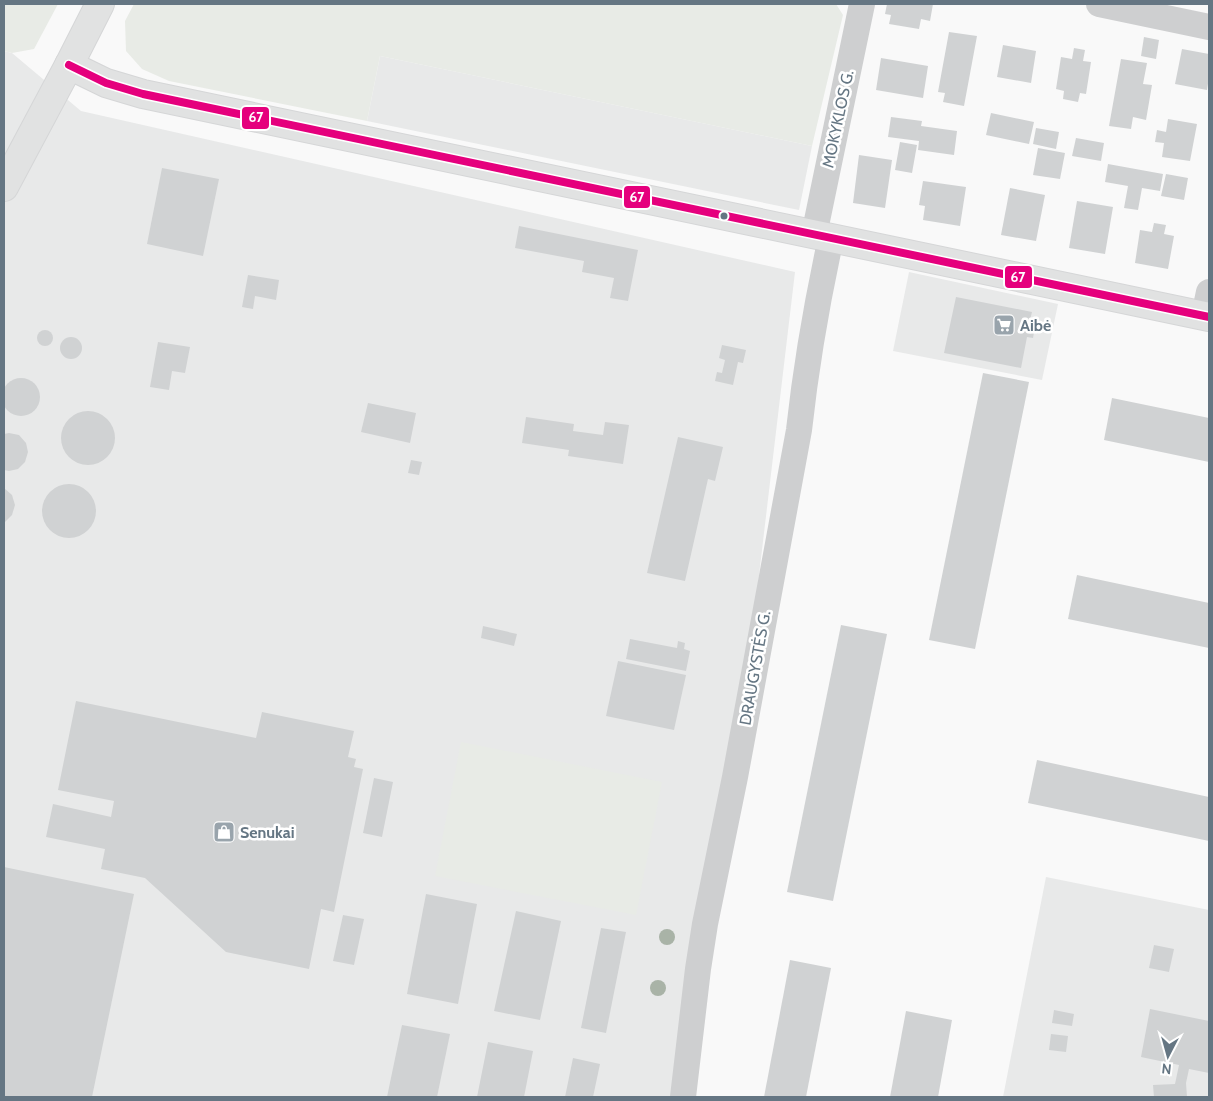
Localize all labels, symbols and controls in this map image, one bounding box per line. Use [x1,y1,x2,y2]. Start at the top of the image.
street label: MOKYKLOS G. [818,68,858,170]
line badge: 67 [241,106,270,130]
text: 67 [248,108,264,126]
line badge: 67 [623,185,651,209]
text: 67 [629,188,645,206]
unlabelled marker [719,211,729,221]
line badge: 67 [1004,265,1033,289]
text: 67 [1010,268,1026,286]
supermarket icon: Aibė [992,313,1016,337]
place label: Aibė [1020,316,1051,335]
street label: DRAUGYSTĖS G. [736,609,774,727]
shop icon: Senukai [212,820,236,844]
place label: Senukai [240,823,295,842]
north arrow [1143,1031,1193,1081]
text: N [1161,1059,1173,1078]

